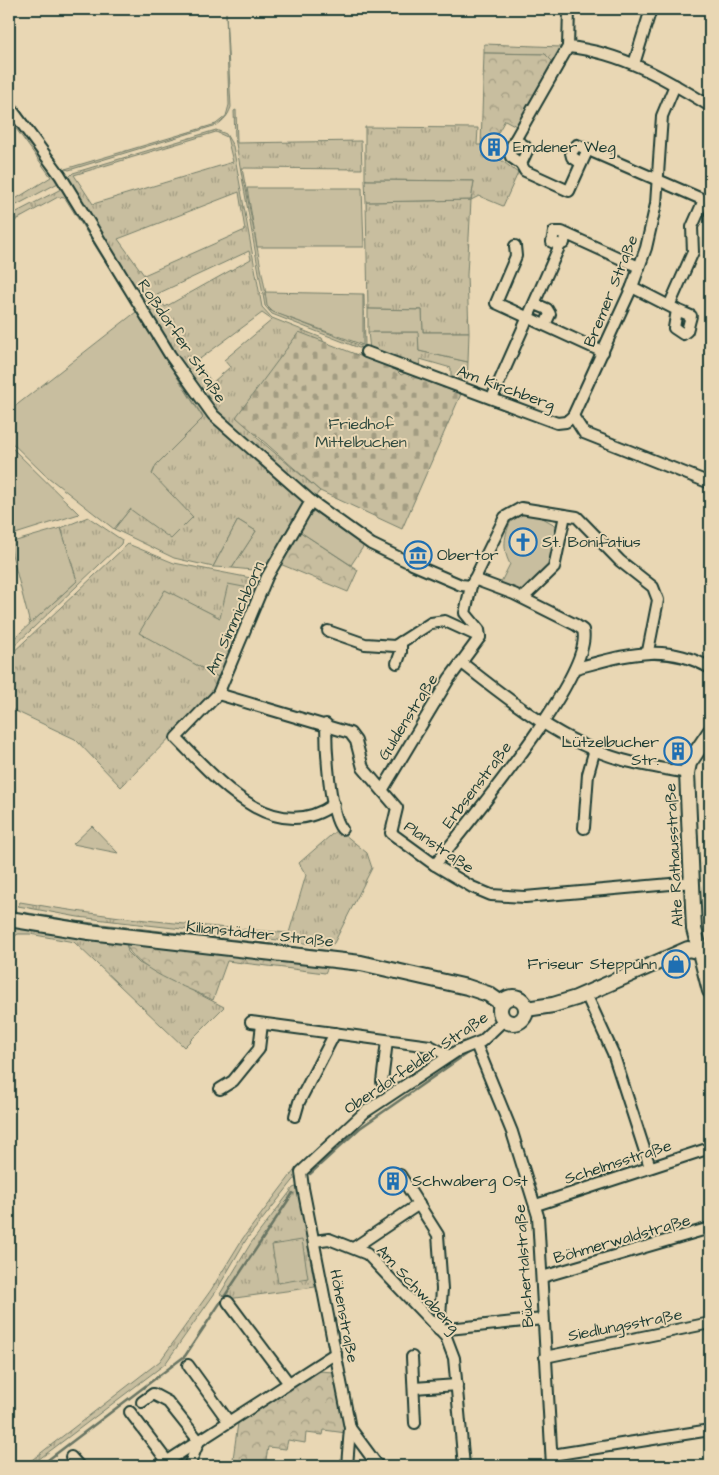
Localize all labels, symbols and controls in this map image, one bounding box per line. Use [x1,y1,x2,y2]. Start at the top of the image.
building icon: Emdener Weg [479,132,509,162]
place label: Emdener Weg [513,136,616,159]
street label: Bremer Straße [579,231,644,350]
street label: Roßdorfer Straße [132,275,232,408]
street label: Am Kirchberg [454,360,558,417]
park label: Friedhof Mittelbuchen [315,413,407,453]
church icon: St. Bonifatius [508,527,538,557]
place label: St. Bonifatius [542,531,641,553]
museum icon: Obertor [403,540,433,570]
place label: Obertor [437,544,499,566]
street label: Am Simmichborn [200,558,270,678]
street label: Guldenstraße [373,669,443,764]
place label: Lützelbucher Str. [562,731,659,771]
building icon: Lützelbucher Str. [663,736,693,766]
street label: Erbsenstraße [437,737,517,833]
street label: Alte Rathausstraße [659,782,689,927]
street label: Planstraße [400,815,479,879]
street label: Kilianstädter Straße [185,915,335,953]
shop icon: Friseur Steppuhn [661,949,691,979]
place label: Friseur Steppuhn [527,953,657,975]
street label: Oberdorfelder Straße [339,1006,493,1120]
street label: Schelmsstraße [562,1134,675,1190]
building icon: Schwaberg Ost [378,1166,408,1196]
place label: Schwaberg Ost [412,1170,528,1193]
street label: Büchertalstraße [509,1203,539,1328]
street label: Böhmerwaldstraße [551,1209,693,1269]
street label: Am Schwaberg [371,1240,465,1339]
street label: Höhenstraße [324,1267,364,1365]
street label: Siedlungsstraße [566,1303,685,1348]

